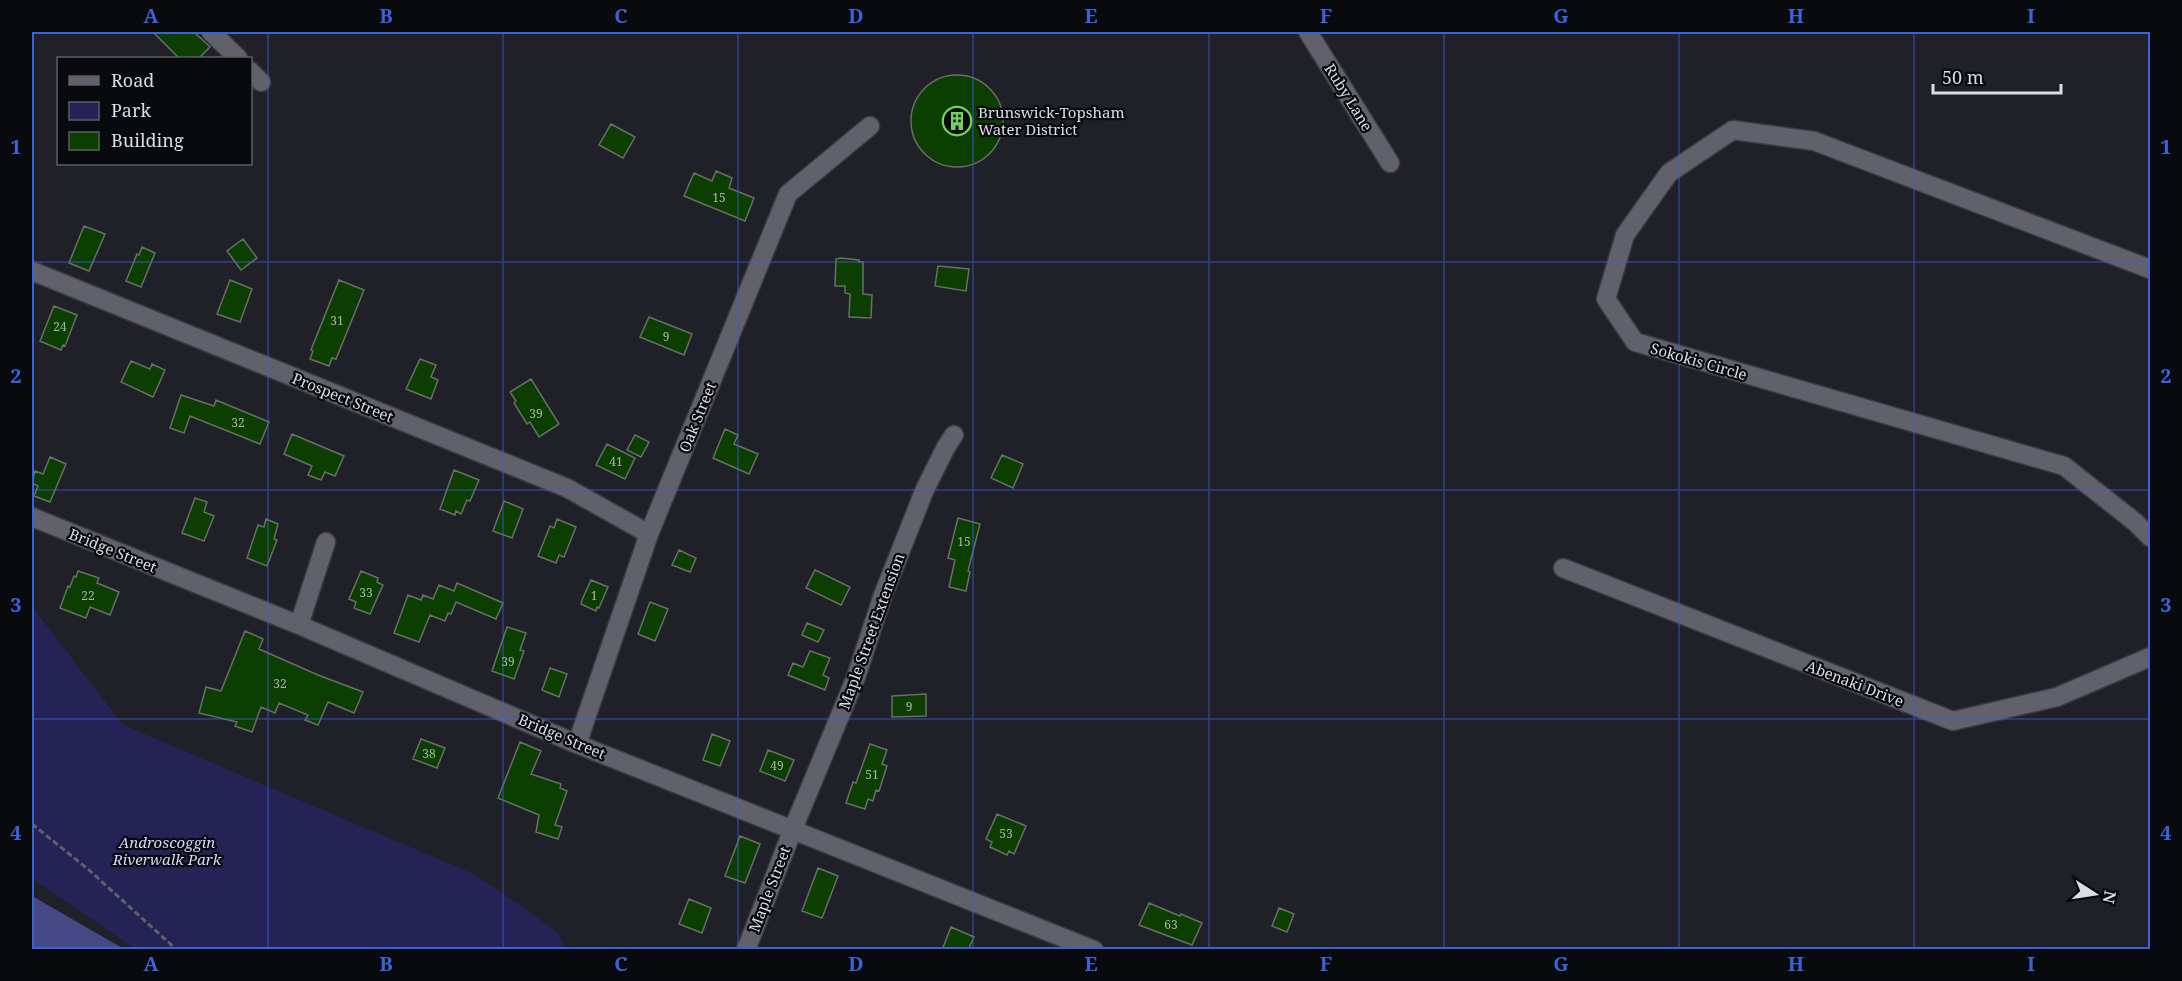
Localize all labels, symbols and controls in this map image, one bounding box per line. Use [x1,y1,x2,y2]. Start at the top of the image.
text: A [143,2,159,29]
text: B [379,2,393,29]
text: C [614,2,628,29]
text: D [848,2,864,29]
text: E [1084,2,1098,29]
text: F [1320,2,1332,29]
text: G [1553,2,1569,29]
text: H [1788,2,1804,29]
text: I [2027,2,2035,29]
legend [57,57,252,165]
scale bar [1933,57,2060,95]
street label: Ruby Lane [1320,59,1378,135]
text: 50 m [1942,65,1984,89]
text: Road [111,68,154,92]
text: Park [111,98,151,122]
place label: Brunswick-Topsham Water District [978,102,1125,139]
building icon: Brunswick-Topsham Water District [941,105,973,137]
text: Building [111,128,184,152]
text: 1 [10,133,22,160]
text: 1 [2160,133,2172,160]
house number: 15 [712,189,726,206]
house number: 31 [330,312,344,329]
house number: 24 [53,318,67,335]
house number: 9 [663,328,669,345]
street label: Sokokis Circle [1649,338,1749,384]
text: 2 [10,362,22,389]
text: 2 [2160,362,2172,389]
street label: Prospect Street [290,368,396,426]
street label: Oak Street [674,379,720,455]
house number: 39 [529,405,543,422]
house number: 32 [231,414,245,431]
house number: 41 [609,453,623,470]
street label: Bridge Street [66,523,160,577]
house number: 15 [957,533,971,550]
street label: Maple Street Extension [833,550,909,712]
house number: 33 [359,584,373,601]
house number: 22 [81,587,95,604]
house number: 1 [591,587,597,604]
text: 3 [10,591,22,618]
text: 3 [2160,591,2172,618]
house number: 39 [501,653,515,670]
street label: Abenaki Drive [1803,655,1907,711]
house number: 32 [273,675,287,692]
house number: 9 [906,698,912,715]
street label: Bridge Street [515,709,609,763]
house number: 38 [422,745,436,762]
house number: 49 [770,757,784,774]
house number: 51 [865,766,879,783]
text: 4 [10,819,22,846]
text: 4 [2160,819,2172,846]
house number: 53 [999,825,1013,842]
park label: Androscoggin Riverwalk Park [112,832,222,869]
street label: Maple Street [744,843,794,935]
north arrow [2065,864,2125,924]
text: N [2098,889,2122,906]
house number: 63 [1164,916,1178,933]
text: A [143,950,159,977]
text: B [379,950,393,977]
text: C [614,950,628,977]
text: D [848,950,864,977]
text: E [1084,950,1098,977]
text: F [1320,950,1332,977]
text: G [1553,950,1569,977]
text: H [1788,950,1804,977]
text: I [2027,950,2035,977]

